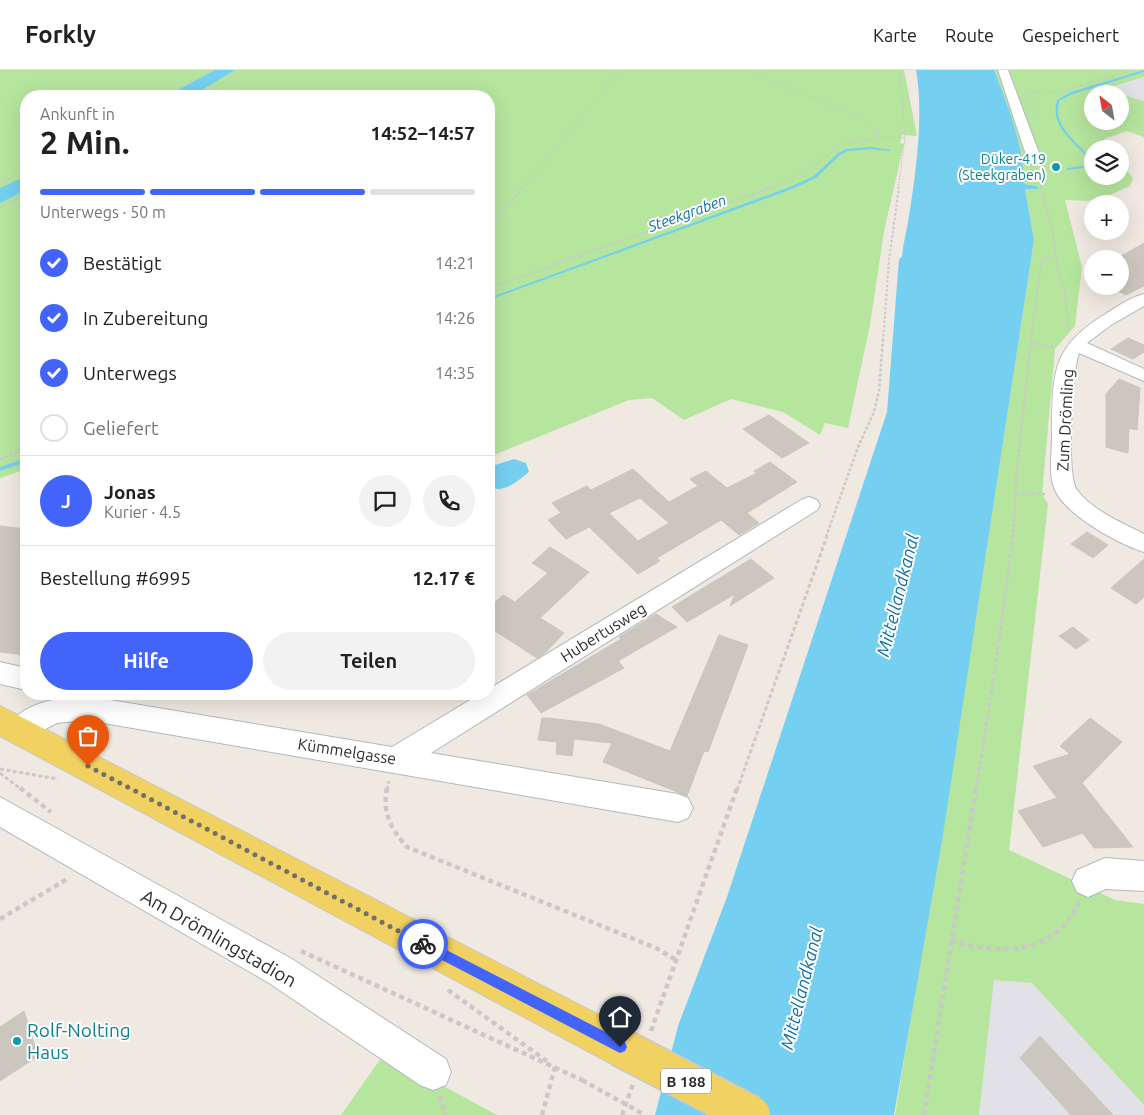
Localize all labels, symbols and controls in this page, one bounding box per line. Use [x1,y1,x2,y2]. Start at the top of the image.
text: Forkly [25,21,96,48]
text: Karte [873,25,917,45]
text: Route [945,25,994,45]
text: Gespeichert [1022,25,1119,45]
north arrow [1084,85,1129,130]
map controls [1084,85,1129,295]
text: Ankunft in [40,105,115,123]
text: 14:52–14:57 [370,122,475,144]
text: 2 Min. [40,124,130,160]
button: layers [1084,140,1129,185]
place label: Düker-419 (Steekgraben) [958,151,1046,183]
marker: Düker-419 (Steekgraben) [1050,161,1062,173]
water label: Steekgraben [645,191,728,235]
button: + [1084,195,1129,240]
text: Unterwegs · 50 m [40,203,166,221]
icon: check [40,249,68,277]
button: − [1084,250,1129,295]
text: Bestätigt [83,252,161,274]
text: 14:21 [435,254,475,272]
icon: check [40,304,68,332]
text: In Zubereitung [83,307,209,329]
text: 14:26 [435,309,475,327]
icon: check [40,359,68,387]
text: Unterwegs [83,362,177,384]
text: 14:35 [435,364,475,382]
street label: Zum Drömling [1053,368,1077,472]
text: Geliefert [83,417,159,439]
button: chat [359,475,411,527]
button: phone [423,475,475,527]
text: Jonas [104,481,156,503]
text: J [61,490,71,512]
text: Kurier · 4.5 [104,503,181,521]
water label: Mittellandkanal [872,531,922,659]
text: Bestellung #6995 [40,567,191,589]
text: 12.17 € [412,567,475,589]
street label: Hubertusweg [557,599,649,665]
button: Hilfe [40,632,253,690]
button: Teilen [263,632,475,690]
pin [67,715,109,766]
icon: bag [74,722,102,750]
street label: Kümmelgasse [296,734,398,768]
street label: Am Drömlingstadion [137,885,301,991]
courier [398,919,448,969]
water label: Mittellandkanal [776,924,826,1052]
icon: bike [409,930,437,958]
pin [599,996,641,1047]
icon: home [606,1003,634,1031]
place label: Rolf-Nolting Haus [27,1019,131,1063]
marker: Rolf-Nolting Haus [11,1035,23,1047]
road number: B 188 [661,1068,711,1094]

